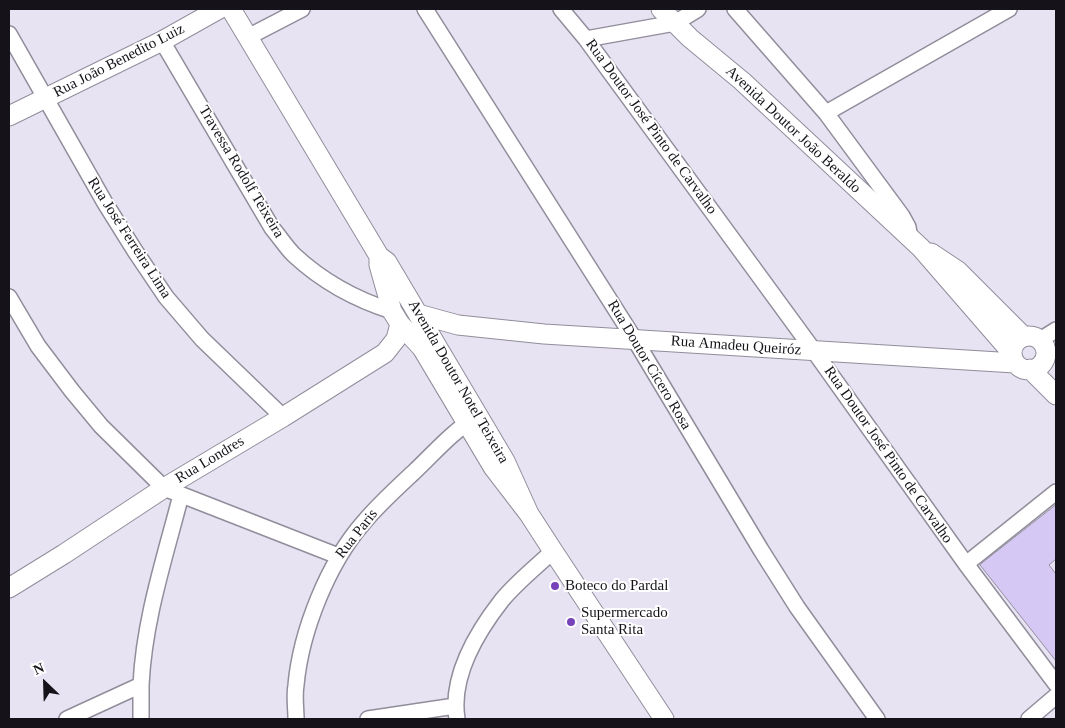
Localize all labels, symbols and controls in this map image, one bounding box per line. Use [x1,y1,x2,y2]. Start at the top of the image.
street label: Rua João Benedito Luiz [51,20,187,102]
street label: Rua Doutor José Pinto de Carvalho [581,36,721,218]
street label: Avenida Doutor João Beraldo [722,63,864,197]
street label: Travessa Rodolf Teixeira [194,103,288,241]
street label: Rua José Ferreira Lima [83,174,175,302]
street label: Avenida Doutor Notel Teixeira [404,297,512,467]
street label: Rua Doutor Cícero Rosa [603,297,695,433]
street label: Rua Amadeu Queiróz [670,332,802,360]
street label: Rua Doutor José Pinto de Carvalho [820,363,956,547]
street label: Rua Londres [172,432,248,488]
street label: Rua Paris [332,506,382,562]
place label: Boteco do Pardal [565,577,668,595]
marker: Boteco do Pardal [549,580,561,592]
place label: Supermercado Santa Rita [581,604,668,639]
marker: Supermercado Santa Rita [565,616,577,628]
north arrow [20,658,70,708]
text: N [31,660,46,678]

